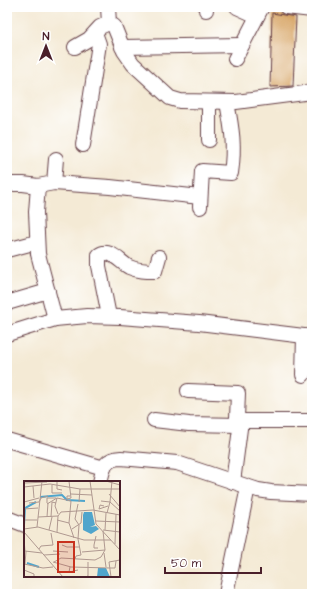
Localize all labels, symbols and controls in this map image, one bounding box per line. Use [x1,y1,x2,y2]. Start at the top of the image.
north arrow [26,26,66,66]
text: N [43,29,50,44]
inset map [24,481,120,577]
scale bar [165,549,261,575]
text: 50 m [171,555,202,572]

